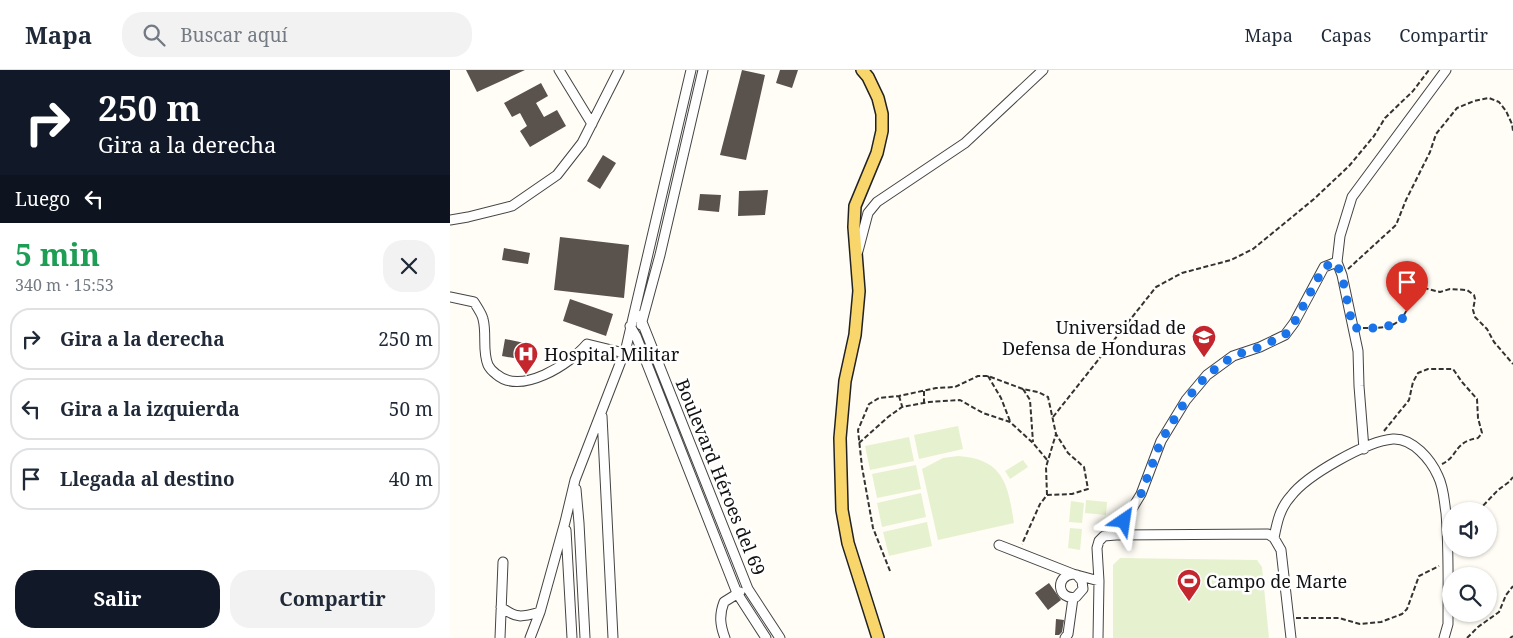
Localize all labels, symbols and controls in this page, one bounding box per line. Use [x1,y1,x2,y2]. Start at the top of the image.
search box [122,12,472,57]
text: Mapa [25,18,92,51]
icon: search [140,21,168,49]
text: Buscar aquí [180,22,288,48]
text: Mapa [1245,23,1293,47]
text: Capas [1321,23,1371,47]
text: Compartir [1399,23,1488,47]
text: 250 m [98,84,201,131]
icon: right [15,90,80,155]
text: Gira a la derecha [98,129,276,159]
icon: left [80,185,108,213]
text: Luego [15,186,70,212]
text: 5 min [15,234,100,275]
button: close [383,240,435,292]
pin [1386,261,1428,312]
icon: arrive [1393,268,1421,296]
text: 340 m · 15:53 [15,274,114,296]
place label: Universidad de Defensa de Honduras [1002,315,1186,360]
school or university icon: Universidad de Defensa de Honduras [1191,324,1217,358]
icon: right [17,325,45,353]
text: Gira a la derecha [60,326,225,352]
text: 250 m [378,326,433,352]
hospital icon: Hospital Militar [513,341,539,375]
place label: Hospital Militar [544,342,680,366]
street label: Boulevard Héroes del 69 [671,375,771,579]
icon: left [17,395,45,423]
text: Gira a la izquierda [60,396,240,422]
text: 50 m [389,396,433,422]
icon: arrive [17,465,45,493]
text: Llegada al destino [60,466,235,492]
text: 40 m [389,466,433,492]
position arrow [1097,494,1149,546]
map controls [1442,502,1497,622]
button: sound [1442,502,1497,557]
button: search [1442,567,1497,622]
sports icon: Campo de Marte [1176,568,1202,602]
place label: Campo de Marte [1206,569,1347,593]
button: Salir [15,570,220,628]
button: Compartir [230,570,435,628]

